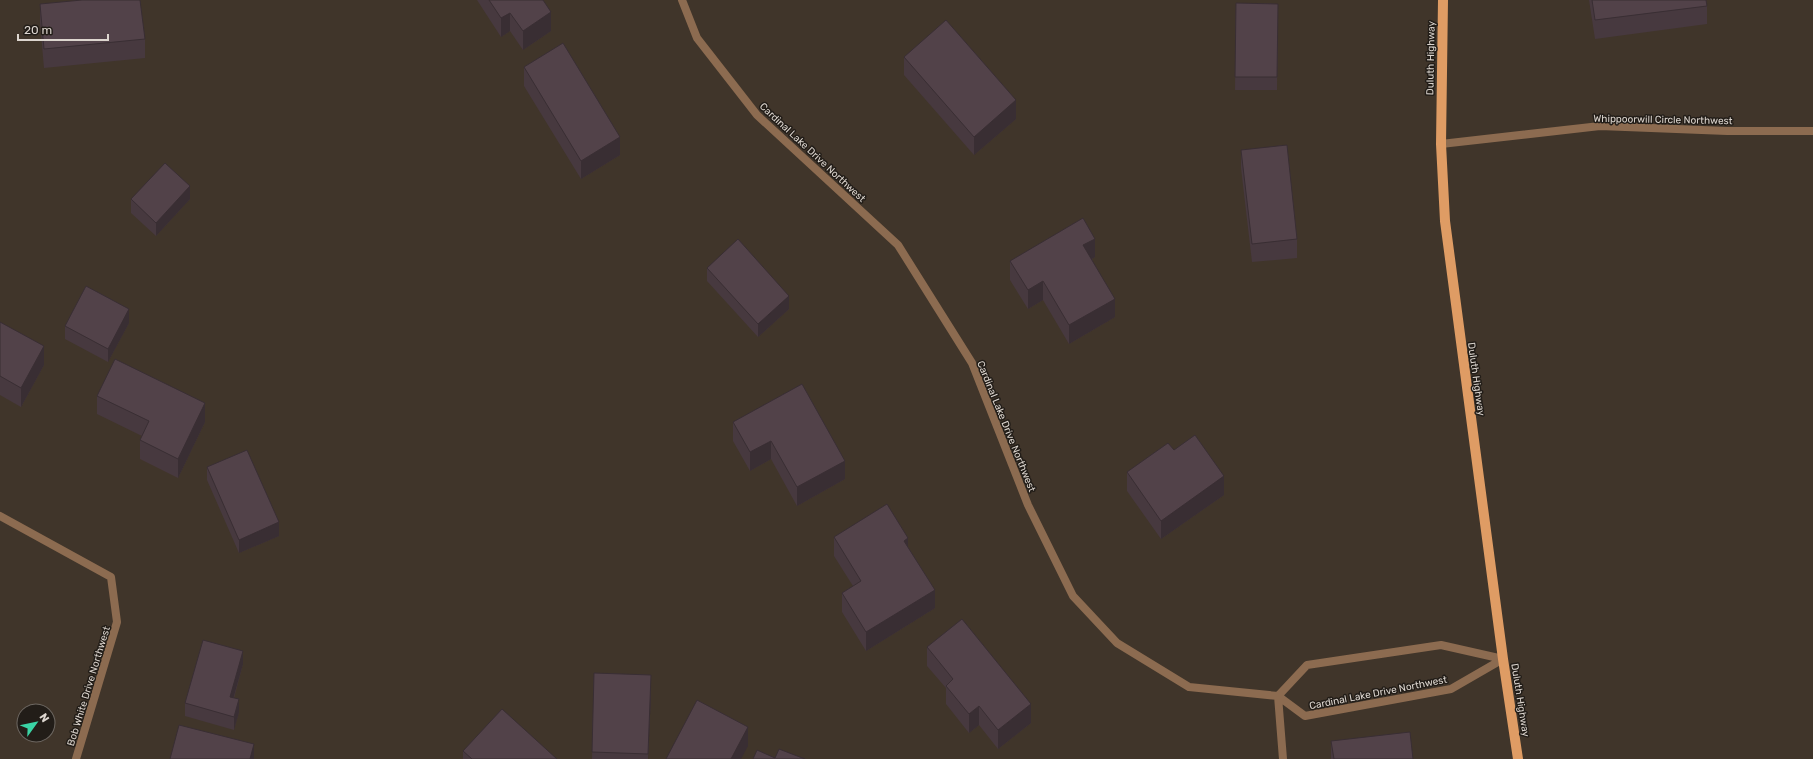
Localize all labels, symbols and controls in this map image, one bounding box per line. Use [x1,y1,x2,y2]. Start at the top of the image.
scale bar [18,16,108,42]
street label: Duluth Highway [1424,20,1438,95]
text: 20 m [24,23,52,37]
street label: Cardinal Lake Drive Northwest [757,101,868,205]
street label: Whippoorwill Circle Northwest [1593,113,1733,127]
street label: Duluth Highway [1465,342,1487,417]
street label: Cardinal Lake Drive Northwest [974,359,1038,494]
street label: Bob White Drive Northwest [65,625,113,748]
street label: Duluth Highway [1508,663,1532,738]
street label: Cardinal Lake Drive Northwest [1308,674,1448,712]
north arrow [16,703,56,743]
text: N [36,711,52,725]

